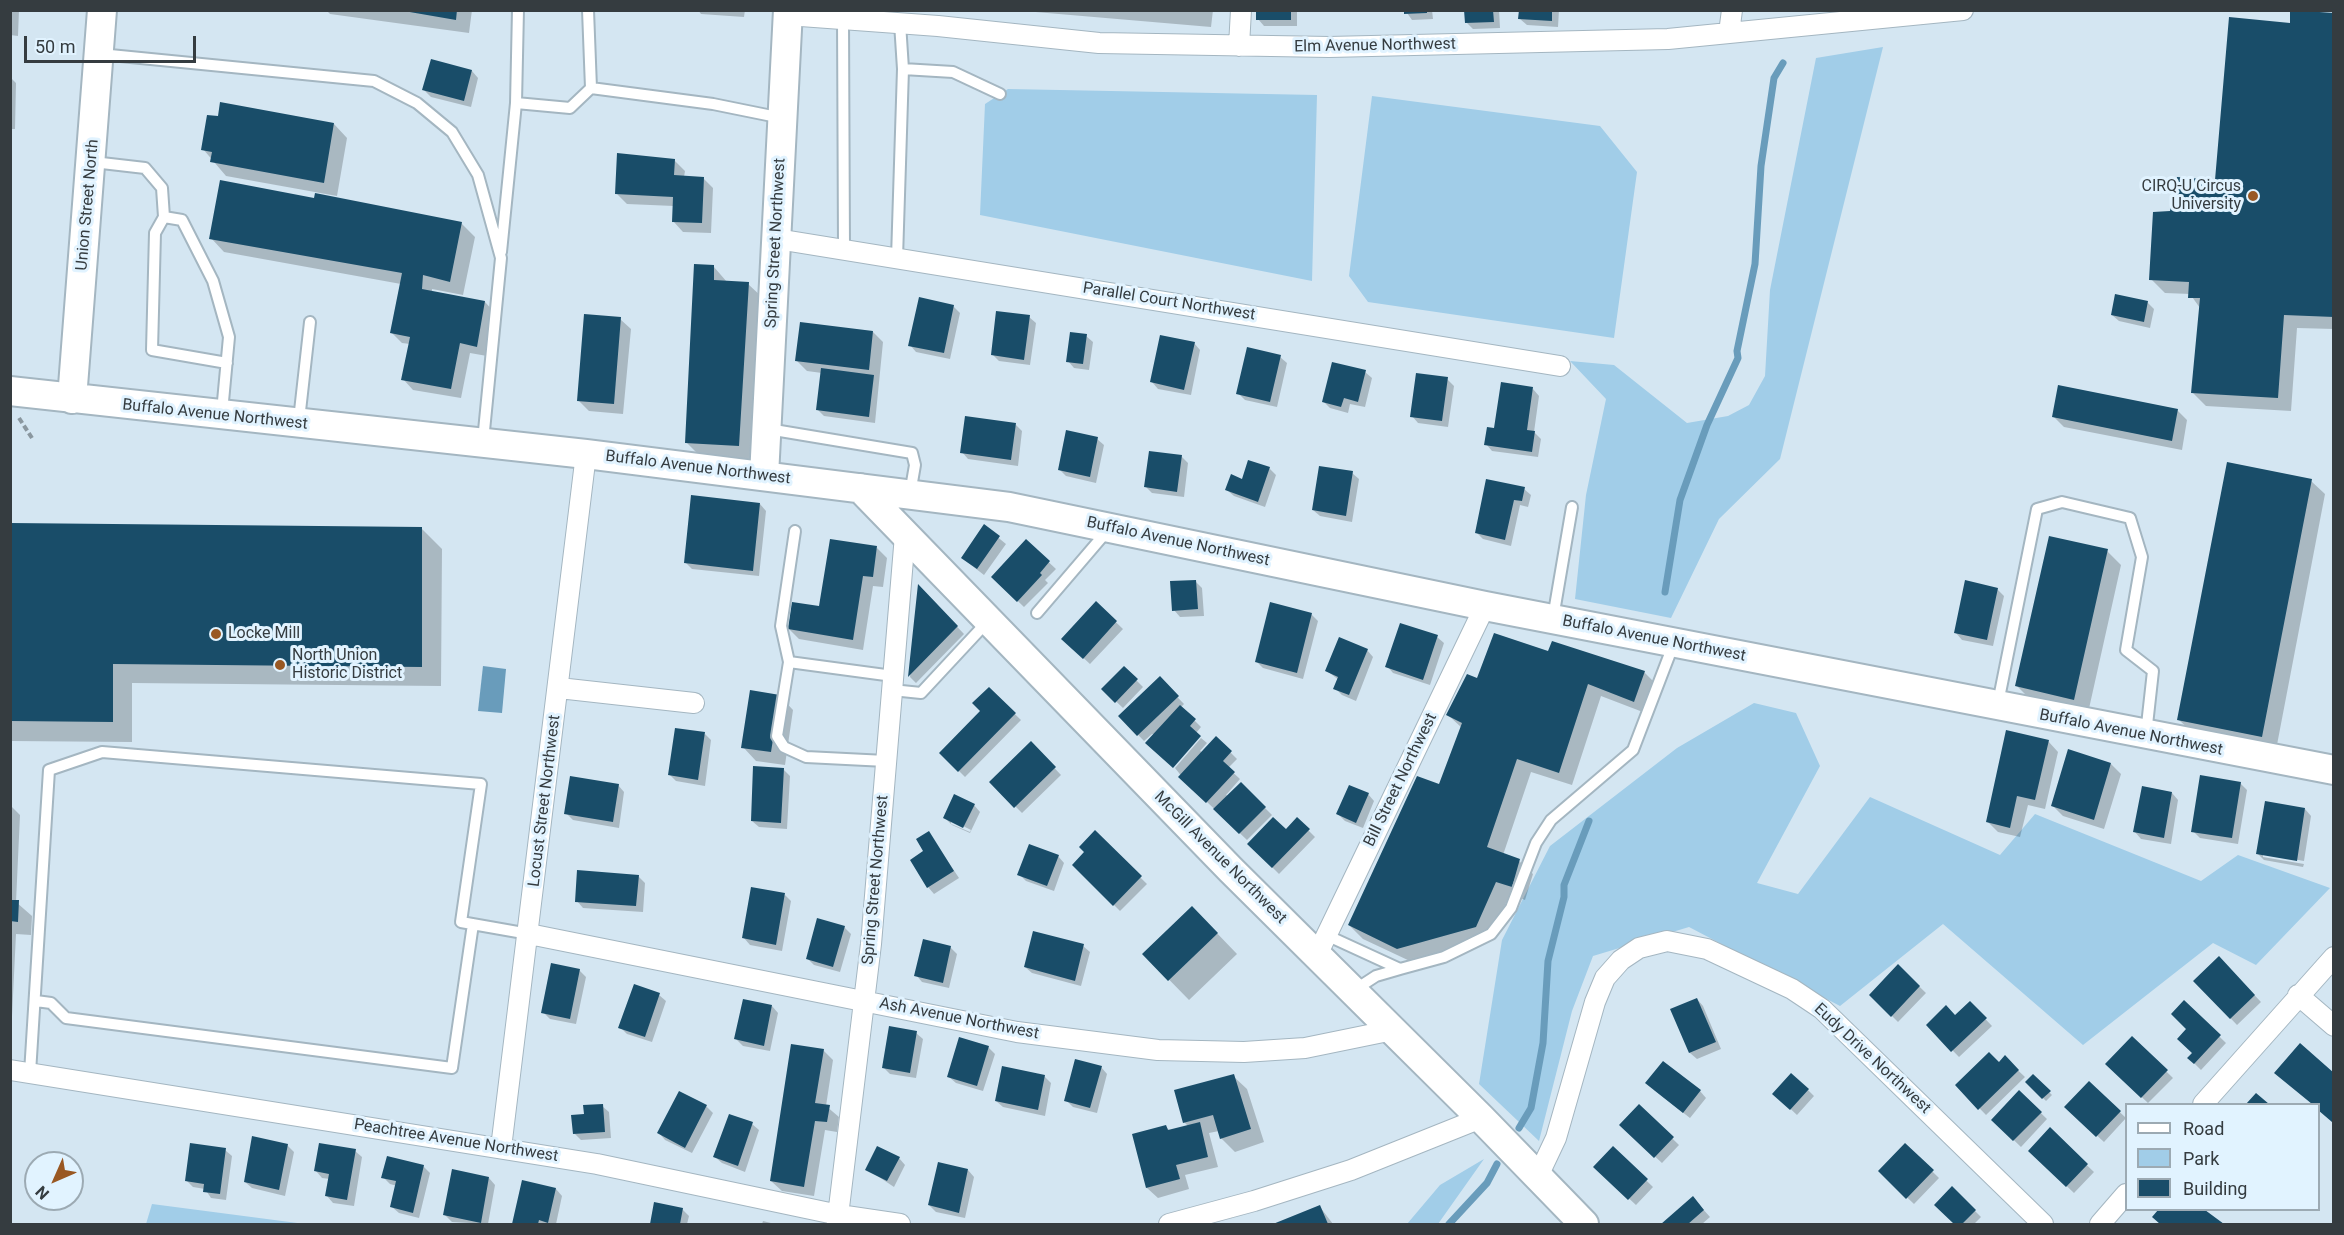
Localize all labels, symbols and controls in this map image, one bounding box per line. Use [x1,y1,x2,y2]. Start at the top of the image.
scale bar [27,24,200,62]
street label: Elm Avenue Northwest [1294,35,1456,57]
text: 50 m [35,36,75,57]
street label: Union Street North [73,139,103,271]
street label: Spring Street Northwest [762,158,790,328]
place label: CIRQ-U Circus University [2142,177,2241,215]
marker: CIRQ-U Circus University [2246,189,2260,203]
street label: Parallel Court Northwest [1081,279,1257,325]
street label: Buffalo Avenue Northwest [121,396,309,434]
street label: Buffalo Avenue Northwest [604,447,792,489]
street label: Buffalo Avenue Northwest [1085,513,1271,571]
street label: Buffalo Avenue Northwest [1561,612,1747,666]
place label: Locke Mill [228,624,300,644]
marker: Locke Mill [209,627,223,641]
place label: North Union Historic District [292,646,402,684]
marker: North Union Historic District [273,658,287,672]
street label: Buffalo Avenue Northwest [2038,706,2224,760]
street label: Bill Street Northwest [1360,710,1442,850]
street label: Locust Street Northwest [525,714,565,888]
street label: McGill Avenue Northwest [1150,788,1290,928]
street label: Spring Street Northwest [859,794,893,966]
street label: Ash Avenue Northwest [878,994,1040,1044]
street label: Eudy Drive Northwest [1810,1000,1934,1118]
legend [2125,1103,2320,1211]
street label: Peachtree Avenue Northwest [353,1115,559,1167]
text: Road [2183,1118,2224,1139]
text: Park [2183,1148,2219,1169]
north arrow [24,1151,84,1211]
text: Building [2183,1178,2247,1199]
text: N [32,1182,53,1203]

